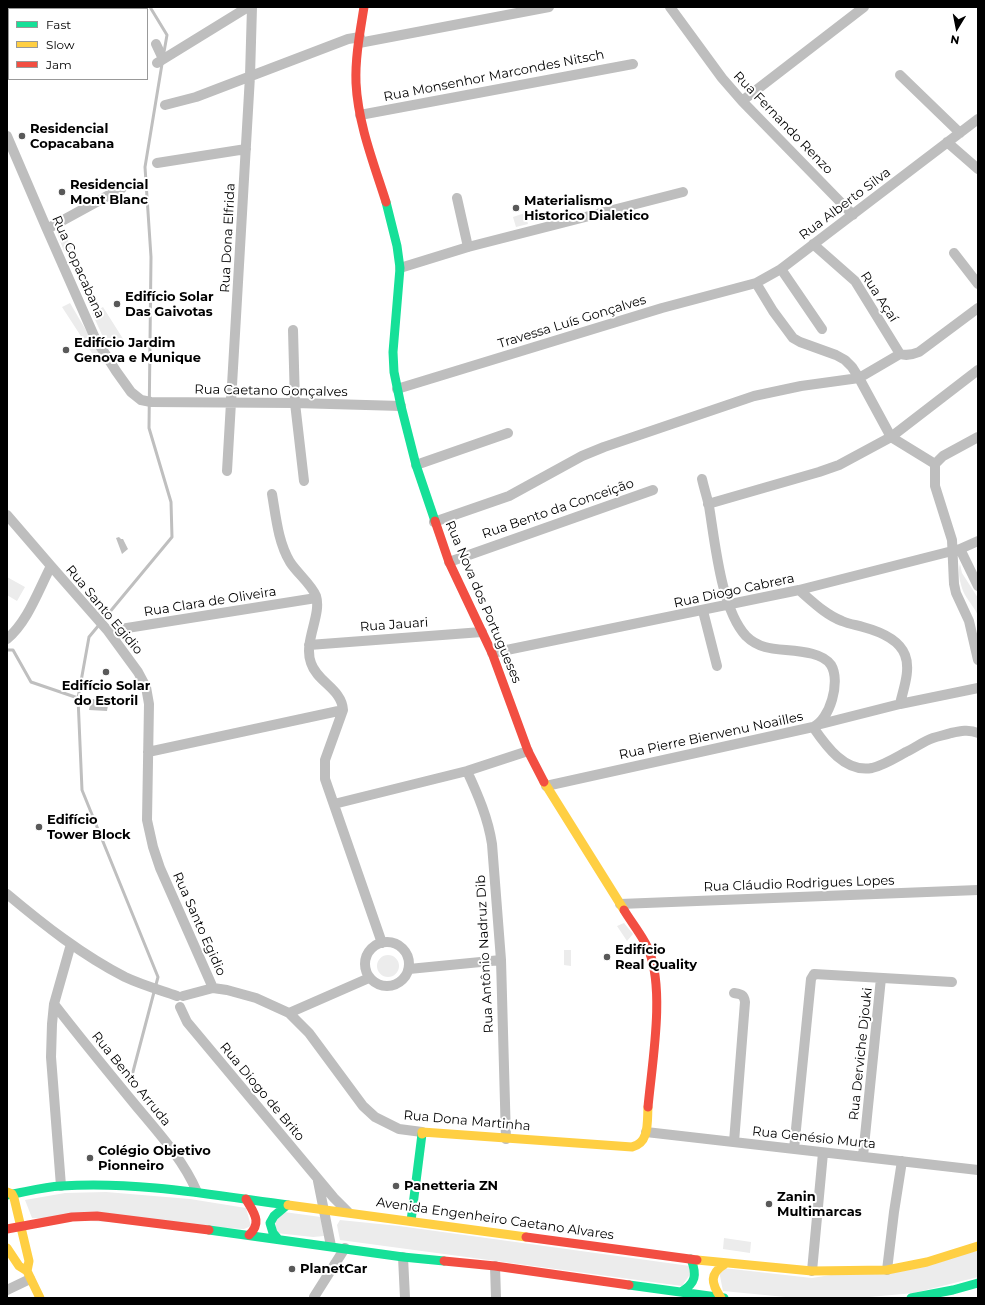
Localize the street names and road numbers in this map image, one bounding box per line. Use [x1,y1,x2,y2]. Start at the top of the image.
street label: Rua Monsenhor Marcondes Nitsch [382,47,606,105]
street label: Rua Fernando Renzo [730,68,836,178]
street label: Rua Alberto Silva [796,165,894,243]
street label: Rua Dona Elfrida [217,183,239,293]
street label: Rua Copacabana [48,213,108,321]
street label: Rua Açaí [857,269,901,325]
street label: Travessa Luís Gonçalves [496,292,648,352]
street label: Rua Caetano Gonçalves [194,382,348,400]
street label: Rua Bento da Conceição [480,476,636,542]
street label: Rua Nova dos Portugueses [442,518,524,686]
street label: Rua Santo Egidio [62,562,146,658]
street label: Rua Diogo Cabrera [672,571,796,611]
street label: Rua Clara de Oliveira [143,584,277,620]
street label: Rua Jauari [359,615,429,635]
street label: Rua Pierre Bienvenu Noailles [618,709,804,763]
street label: Rua Santo Egidio [169,870,229,978]
street label: Rua Cláudio Rodrigues Lopes [703,873,895,895]
street label: Rua Antônio Nadruz Dib [473,874,497,1034]
street label: Rua Derviche Djouki [846,987,876,1121]
street label: Rua Bento Arruda [88,1029,174,1129]
street label: Rua Diogo de Brito [216,1040,308,1144]
street label: Rua Dona Martinha [403,1108,531,1134]
street label: Rua Genésio Murta [751,1124,877,1152]
street label: Avenida Engenheiro Caetano Alvares [375,1195,615,1243]

